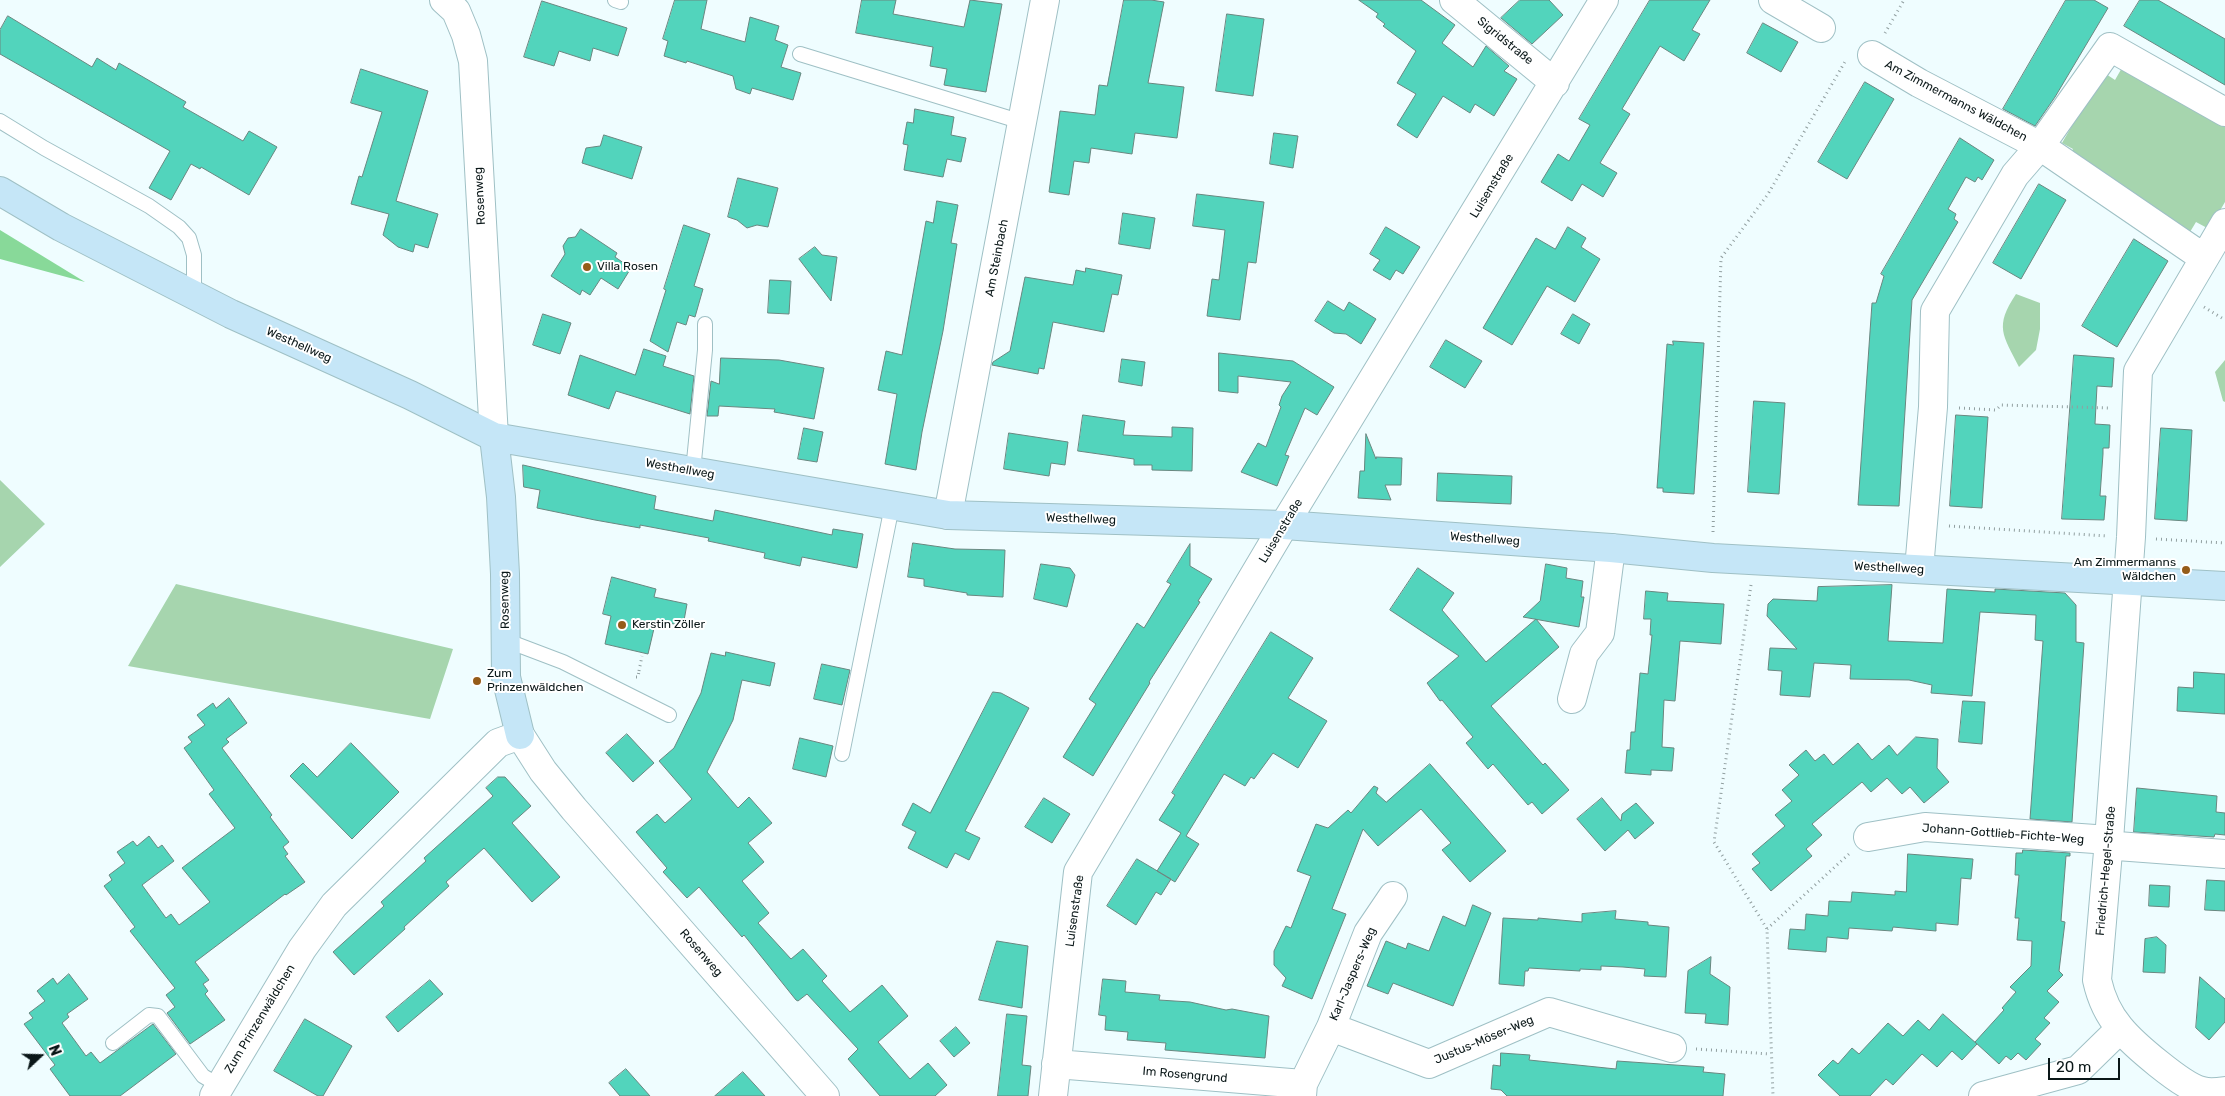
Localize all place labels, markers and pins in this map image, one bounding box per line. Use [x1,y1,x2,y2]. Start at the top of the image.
place label: Villa Rosen [597,260,658,274]
marker: Villa Rosen [581,261,593,273]
place label: Am Zimmermanns Wäldchen [2074,556,2176,584]
marker: Am Zimmermanns Wäldchen [2180,564,2192,576]
place label: Kerstin Zöller [632,618,705,632]
marker: Kerstin Zöller [616,619,628,631]
place label: Zum Prinzenwäldchen [487,667,583,695]
marker: Zum Prinzenwäldchen [471,675,483,687]

